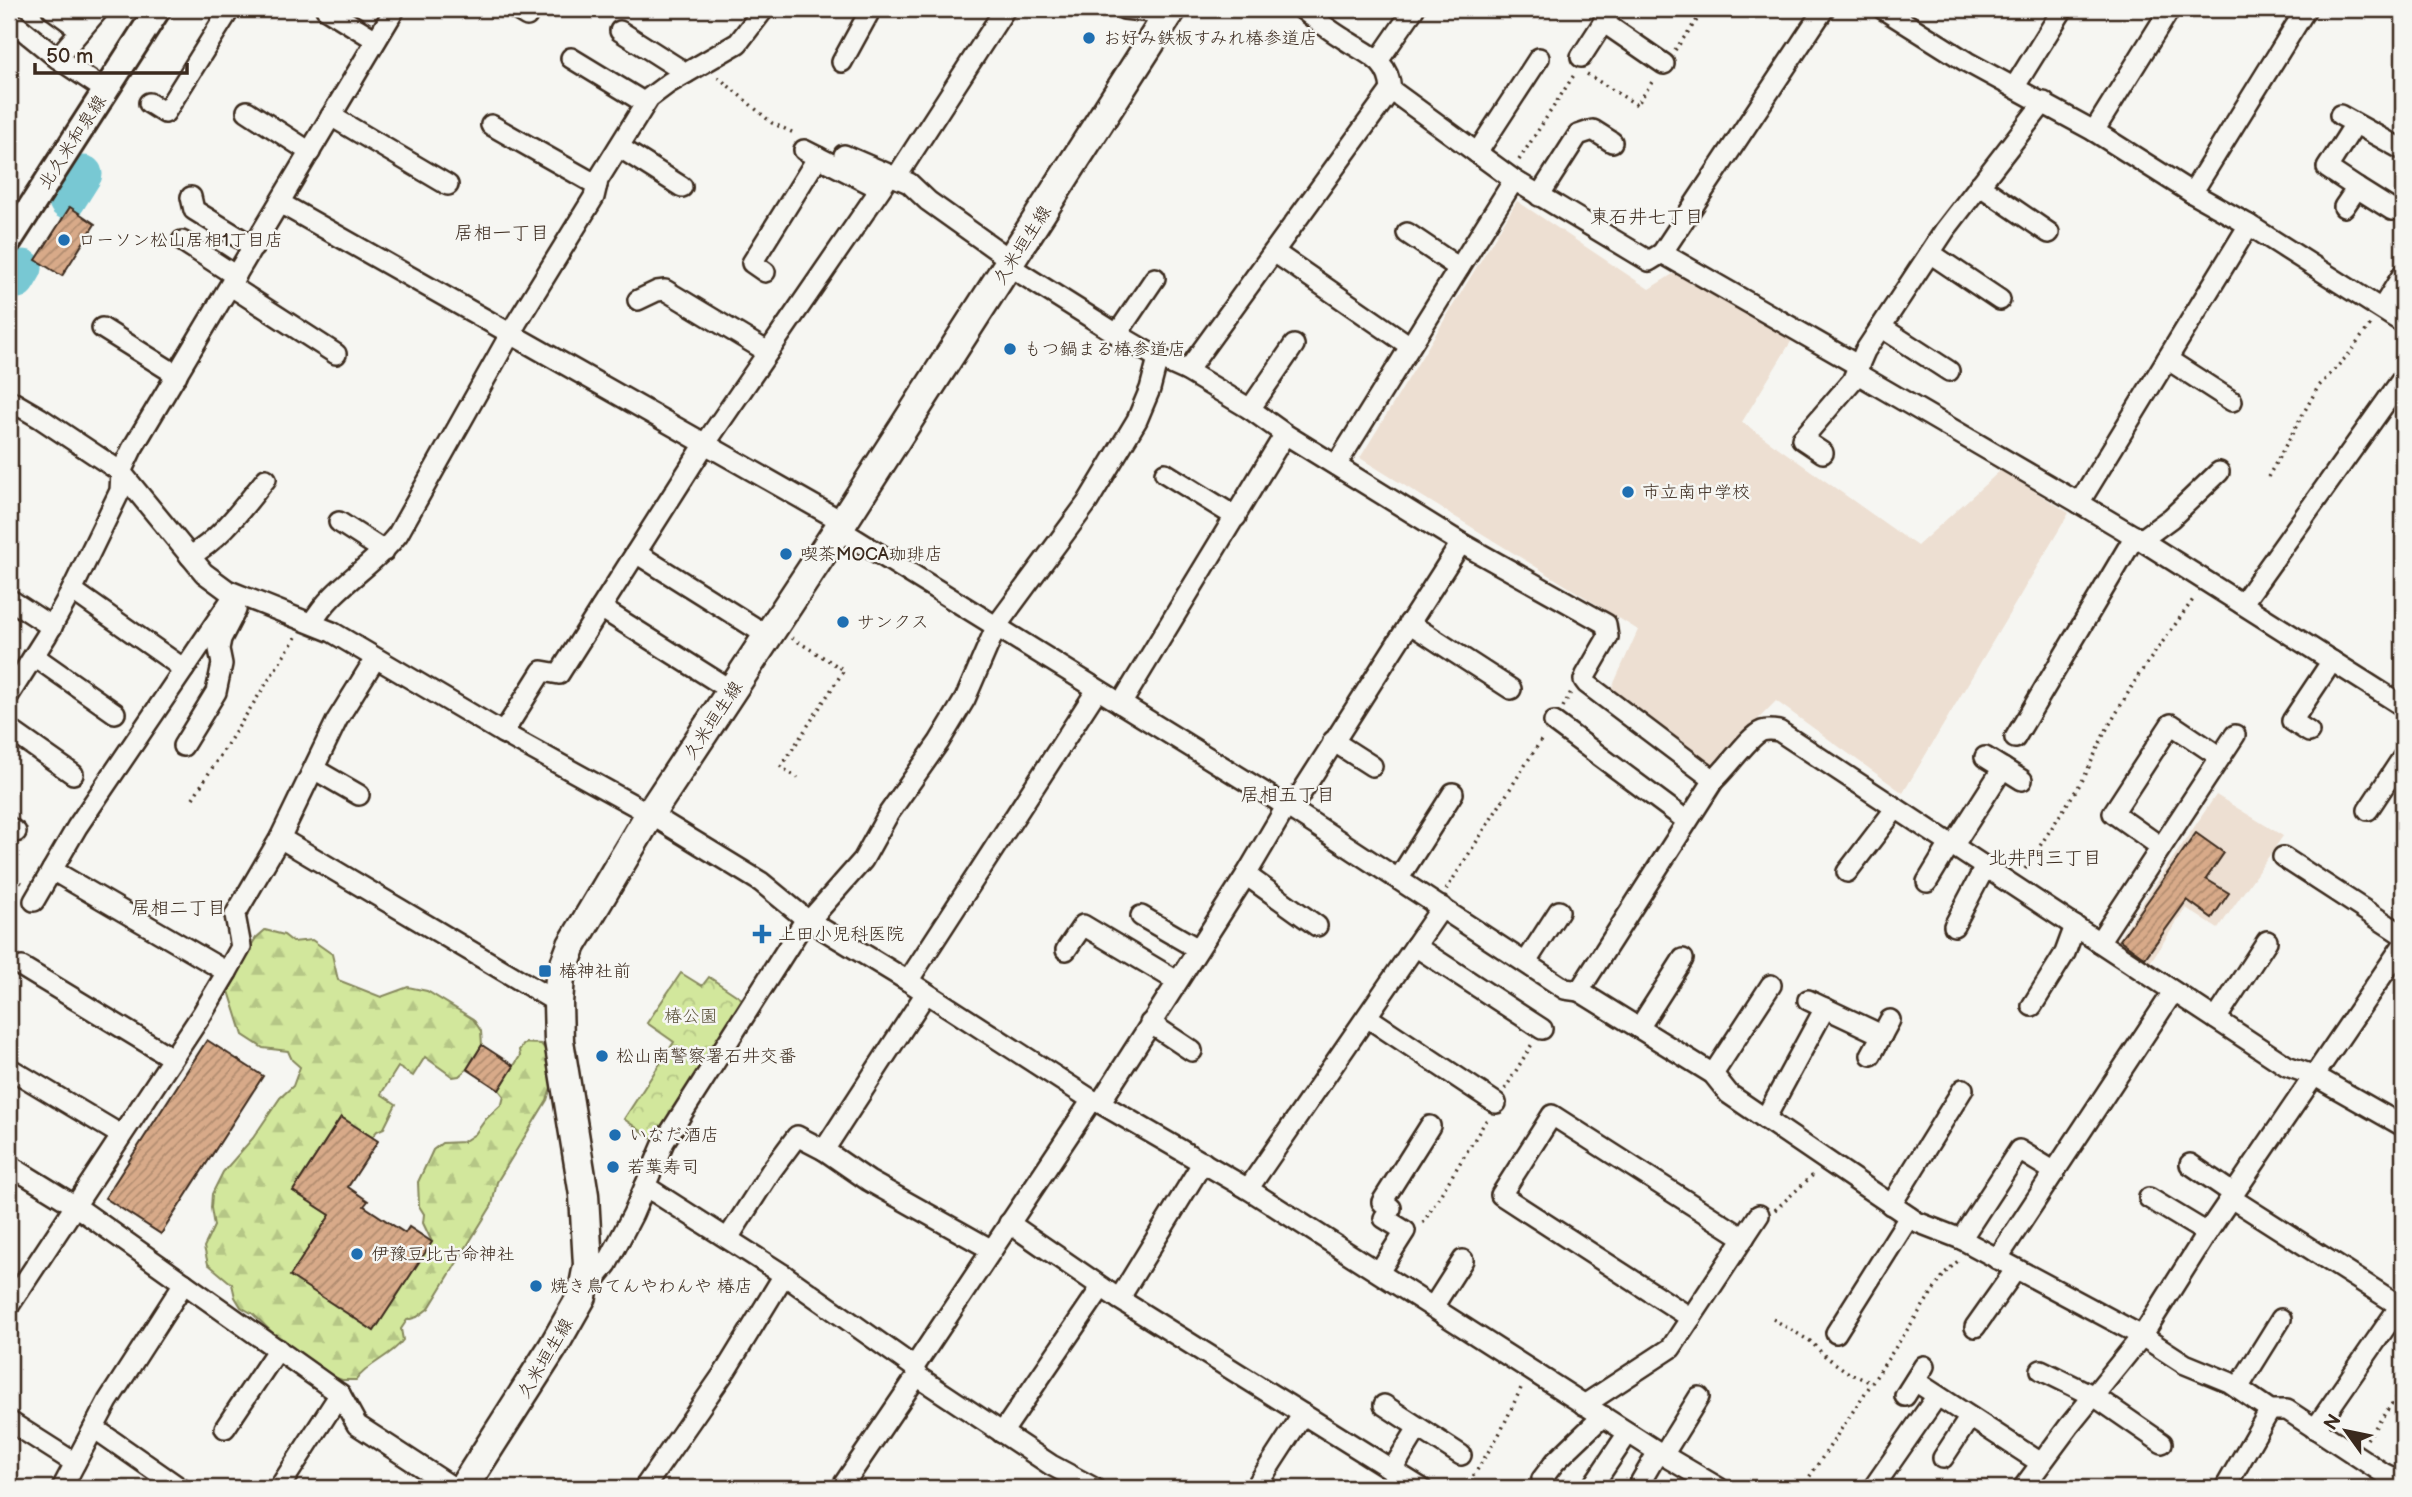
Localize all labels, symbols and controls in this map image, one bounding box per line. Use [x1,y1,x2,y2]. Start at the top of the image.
place label: お好み鉄板すみれ椿参道店 [1103,28,1318,49]
marker: お好み鉄板すみれ椿参道店 [1081,30,1097,46]
scale bar [35,32,187,76]
text: 50 m [46,44,93,69]
street label: 北久米和泉線 [34,91,111,193]
street label: 久米垣生線 [989,202,1056,289]
district label: 東石井七丁目 [1590,206,1704,229]
district label: 居相一丁目 [454,222,550,245]
place label: ローソン松山居相1丁目店 [78,230,283,251]
marker: ローソン松山居相1丁目店 [56,232,72,248]
place label: もつ鍋まる椿参道店 [1024,339,1186,360]
marker: もつ鍋まる椿参道店 [1002,341,1018,357]
place label: 市立南中学校 [1642,482,1750,503]
marker: 市立南中学校 [1620,484,1636,500]
place label: 喫茶MOCA珈琲店 [800,544,943,565]
marker: 喫茶MOCA珈琲店 [778,546,794,562]
place label: サンクス [857,612,929,633]
marker: サンクス [835,614,851,630]
street label: 久米垣生線 [680,677,747,763]
district label: 居相五丁目 [1240,784,1336,807]
district label: 北井門三丁目 [1988,847,2102,870]
district label: 居相二丁目 [131,897,227,920]
marker: 上田小児科医院 [752,924,772,944]
place label: 上田小児科医院 [778,924,904,945]
place label: 椿神社前 [559,961,631,982]
marker: 椿神社前 [537,963,553,979]
park label: 椿公園 [664,1006,718,1027]
place label: 松山南警察署石井交番 [616,1046,796,1067]
marker: 松山南警察署石井交番 [594,1048,610,1064]
place label: いなだ酒店 [629,1125,719,1146]
marker: いなだ酒店 [607,1127,623,1143]
place label: 若葉寿司 [627,1157,699,1178]
marker: 若葉寿司 [605,1159,621,1175]
place label: 伊豫豆比古命神社 [371,1244,515,1265]
marker: 伊豫豆比古命神社 [349,1246,365,1262]
place label: 焼き鳥てんやわんや 椿店 [550,1276,753,1297]
marker: 焼き鳥てんやわんや 椿店 [528,1278,544,1294]
street label: 久米垣生線 [513,1314,578,1402]
north arrow [2310,1396,2380,1466]
text: N [2319,1410,2347,1435]

